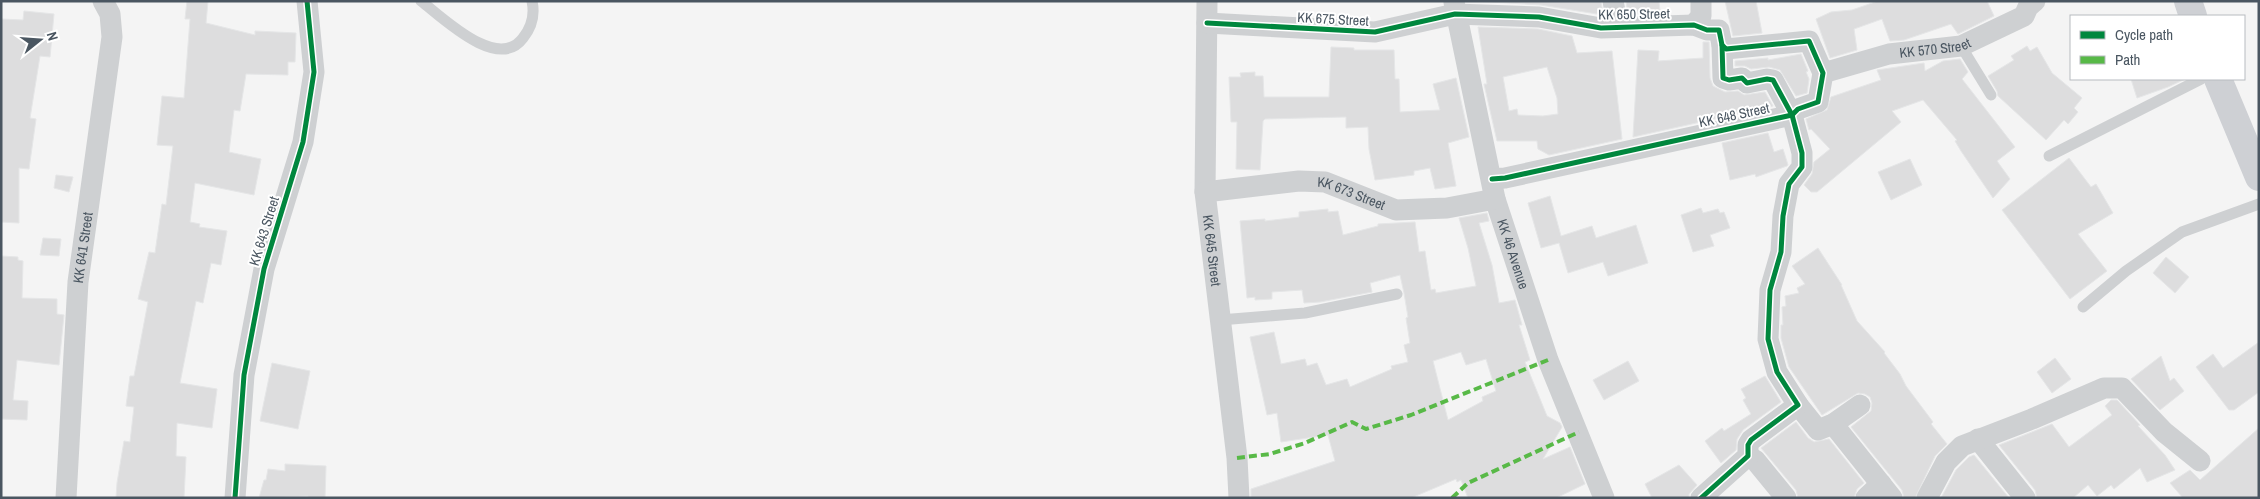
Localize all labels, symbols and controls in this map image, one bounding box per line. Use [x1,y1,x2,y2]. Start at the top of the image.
street label: KK 650 Street [1598,4,1670,24]
street label: KK 675 Street [1297,8,1369,30]
north arrow [15,15,65,65]
legend [2070,15,2245,80]
text: Cycle path [2115,24,2173,45]
text: N [43,30,62,43]
street label: KK 570 Street [1898,34,1974,62]
text: Path [2115,49,2140,70]
street label: KK 648 Street [1697,99,1771,131]
street label: KK 673 Street [1317,173,1388,214]
street label: KK 643 Street [245,194,283,268]
street label: KK 641 Street [69,211,97,284]
street label: KK 645 Street [1199,214,1225,287]
street label: KK 46 Avenue [1493,217,1533,291]

